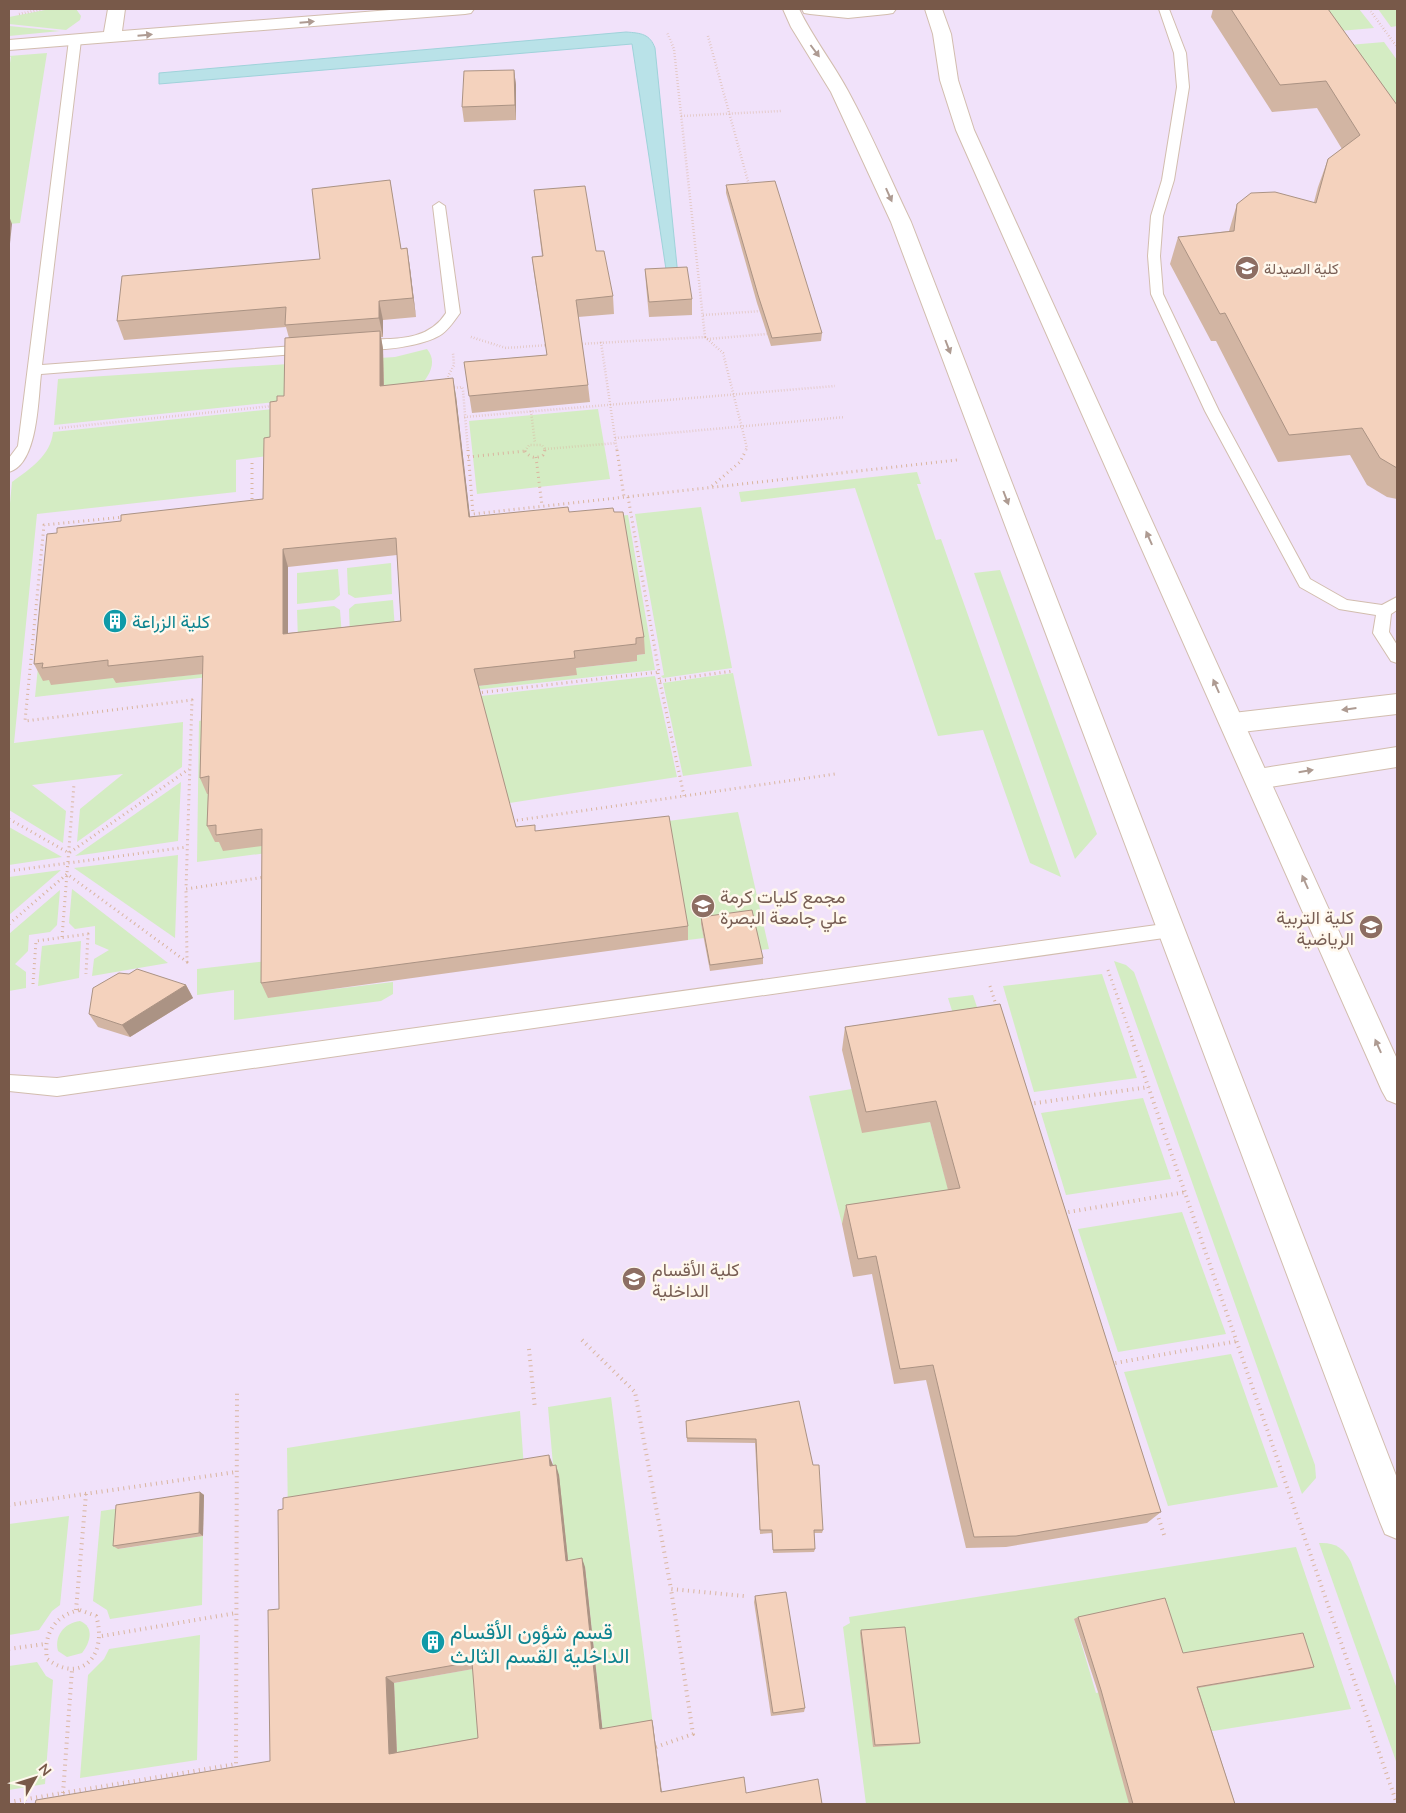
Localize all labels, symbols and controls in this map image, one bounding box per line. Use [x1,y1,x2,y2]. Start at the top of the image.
one-way arrow [299,17,315,25]
one-way arrow [137,31,153,39]
one-way arrow [810,44,820,58]
one-way arrow [885,188,893,202]
school or university icon: كلية الصيدلة [1234,255,1260,281]
place label: كلية الصيدلة [1264,259,1339,278]
one-way arrow [945,339,952,354]
one-way arrow [1003,491,1010,506]
one-way arrow [1145,531,1153,545]
building icon: كلية الزراعة [102,608,128,634]
place label: كلية الزراعة [132,610,210,633]
one-way arrow [1212,679,1220,693]
one-way arrow [1341,705,1357,713]
one-way arrow [1298,767,1314,775]
one-way arrow [1300,875,1308,889]
place label: مجمع كليات كرمة علي جامعة البصرة [720,885,847,933]
school or university icon: مجمع كليات كرمة علي جامعة البصرة [690,893,716,919]
place label: كلية التربية الرياضية [1276,906,1354,950]
school or university icon: كلية التربية الرياضية [1358,914,1384,940]
one-way arrow [1373,1039,1381,1053]
place label: كلية الأقسام الداخلية [652,1258,739,1301]
school or university icon: كلية الأقسام الداخلية [621,1266,647,1292]
place label: قسم شؤون الأقسام الداخلية القسم الثالث [450,1618,629,1670]
building icon: قسم شؤون الأقسام الداخلية القسم الثالث [420,1629,446,1655]
north arrow [10,1753,60,1803]
text: N [35,1760,55,1779]

